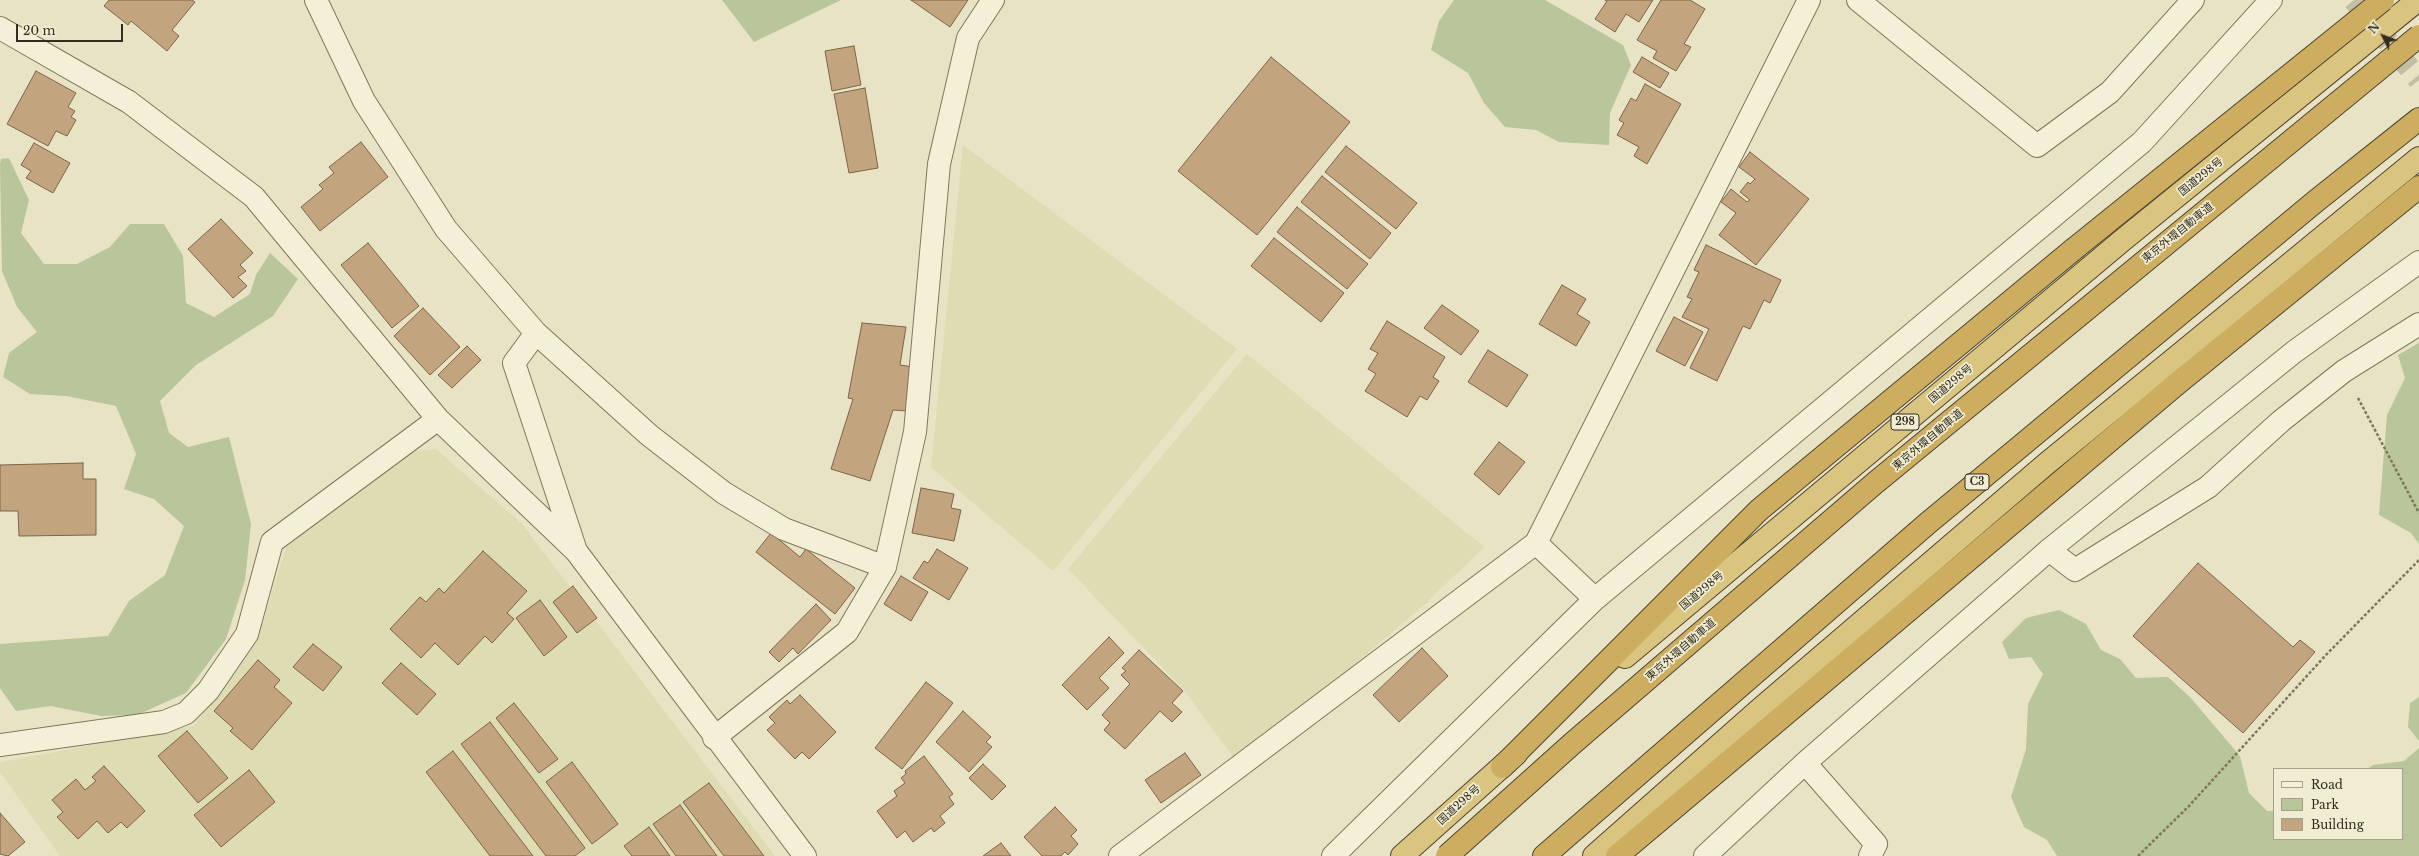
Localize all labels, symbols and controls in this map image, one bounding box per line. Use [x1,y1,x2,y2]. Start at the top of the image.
scale bar [18,16,125,42]
north arrow [2363,16,2403,56]
text: N [2365,19,2383,36]
text: 20 m [23,23,55,38]
street label: 国道298号 [2176,155,2226,199]
street label: 東京外環自動車道 [2140,200,2216,266]
street label: 国道298号 [1926,362,1976,406]
street label: 東京外環自動車道 [1890,407,1966,473]
road number: 298 [1891,414,1919,430]
road number: C3 [1965,474,1989,490]
street label: 国道298号 [1677,569,1727,613]
street label: 東京外環自動車道 [1643,616,1719,684]
legend [2273,768,2403,840]
text: Road [2311,777,2343,792]
street label: 国道298号 [1435,782,1483,828]
text: Park [2311,797,2339,812]
text: Building [2311,817,2364,832]

